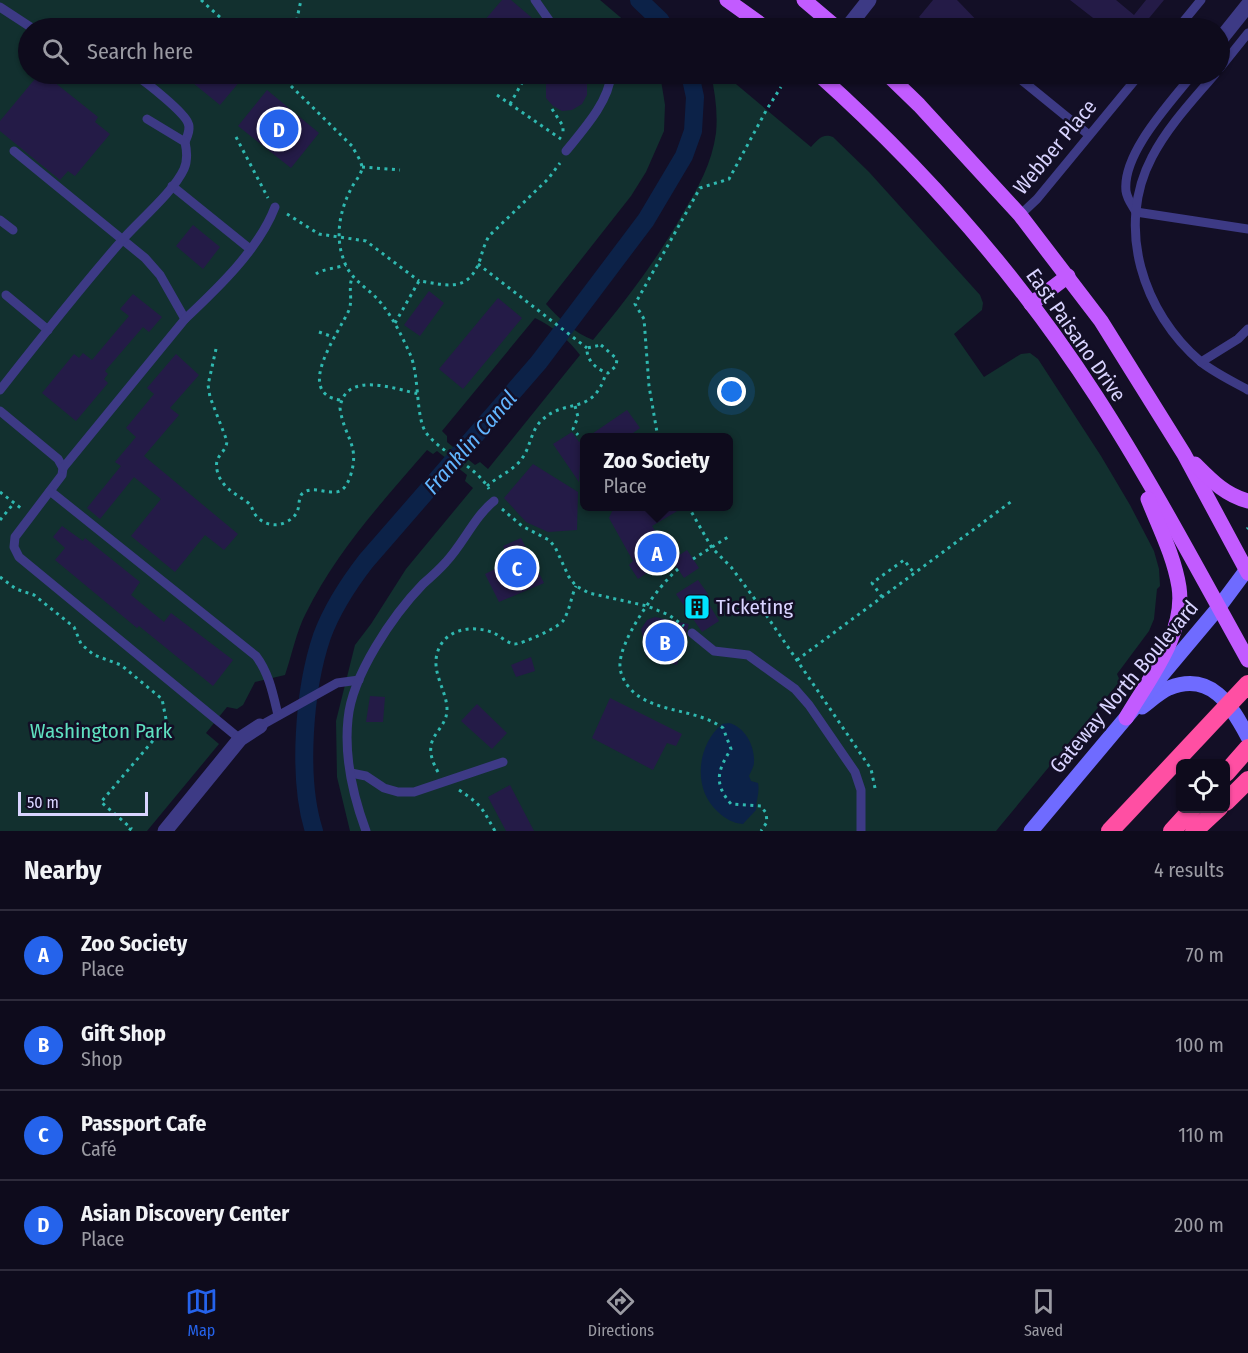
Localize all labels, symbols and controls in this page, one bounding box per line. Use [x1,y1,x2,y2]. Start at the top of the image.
search box [18,18,1230,84]
icon: search [39,35,72,68]
text: Search here [87,38,193,65]
street label: Webber Place [1008,94,1102,200]
pin: D [260,106,298,152]
street label: East Paisano Drive [1020,263,1132,407]
your location [717,377,746,406]
water label: Franklin Canal [418,385,523,500]
popup [580,433,733,511]
text: Zoo Society [603,447,710,474]
text: Place [603,474,647,498]
pin: A [638,530,676,576]
pin: C [498,546,536,590]
building icon: Ticketing [682,592,712,622]
place label: Ticketing [716,594,793,620]
street label: Gateway North Boulevard [1044,595,1204,779]
pin: B [646,620,684,664]
park label: Washington Park [30,718,172,744]
map controls [1176,759,1230,813]
button: locate [1176,759,1230,813]
scale bar [18,789,148,816]
text: 50 m [27,793,59,812]
text: Nearby [24,855,101,886]
text: 4 results [1154,858,1224,882]
text: Zoo Society [81,930,187,957]
text: A [38,943,49,967]
text: 70 m [1186,943,1224,967]
text: Place [81,957,124,981]
text: Gift Shop [81,1020,166,1047]
text: B [38,1033,49,1057]
text: 100 m [1175,1033,1224,1057]
text: Shop [81,1047,123,1071]
text: Passport Cafe [81,1110,206,1137]
text: C [38,1123,49,1147]
text: 110 m [1178,1123,1224,1147]
text: Café [81,1137,117,1161]
text: Asian Discovery Center [81,1200,289,1227]
text: D [38,1213,49,1237]
text: 200 m [1174,1213,1224,1237]
text: Place [81,1227,124,1251]
tab: Map [185,1285,218,1340]
tab: Directions [588,1285,654,1340]
tab: Saved [1024,1285,1063,1340]

